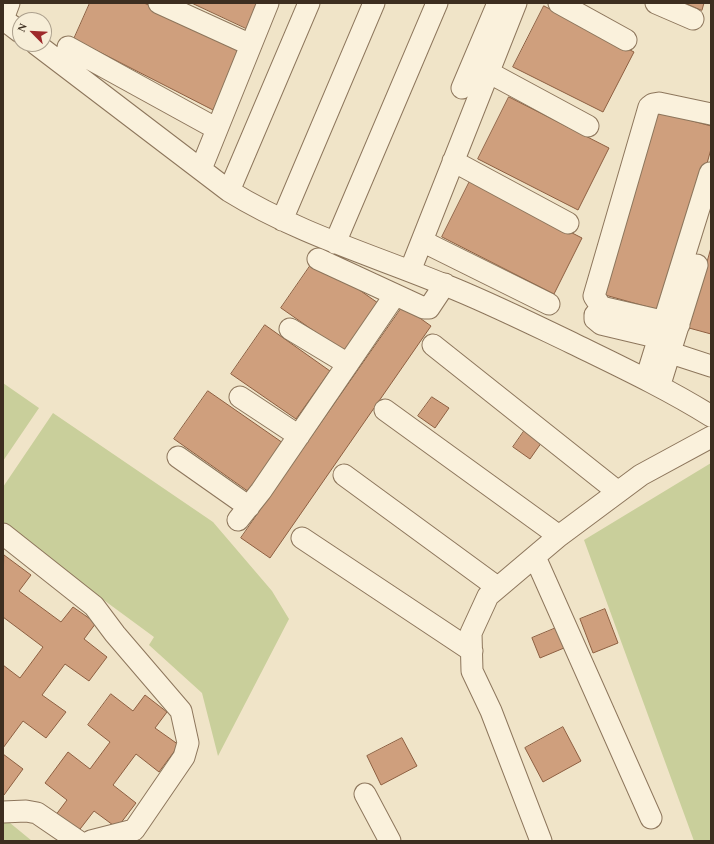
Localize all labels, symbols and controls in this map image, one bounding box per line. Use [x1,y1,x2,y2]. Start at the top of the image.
north arrow [12,12,52,52]
text: N [15,21,29,34]

